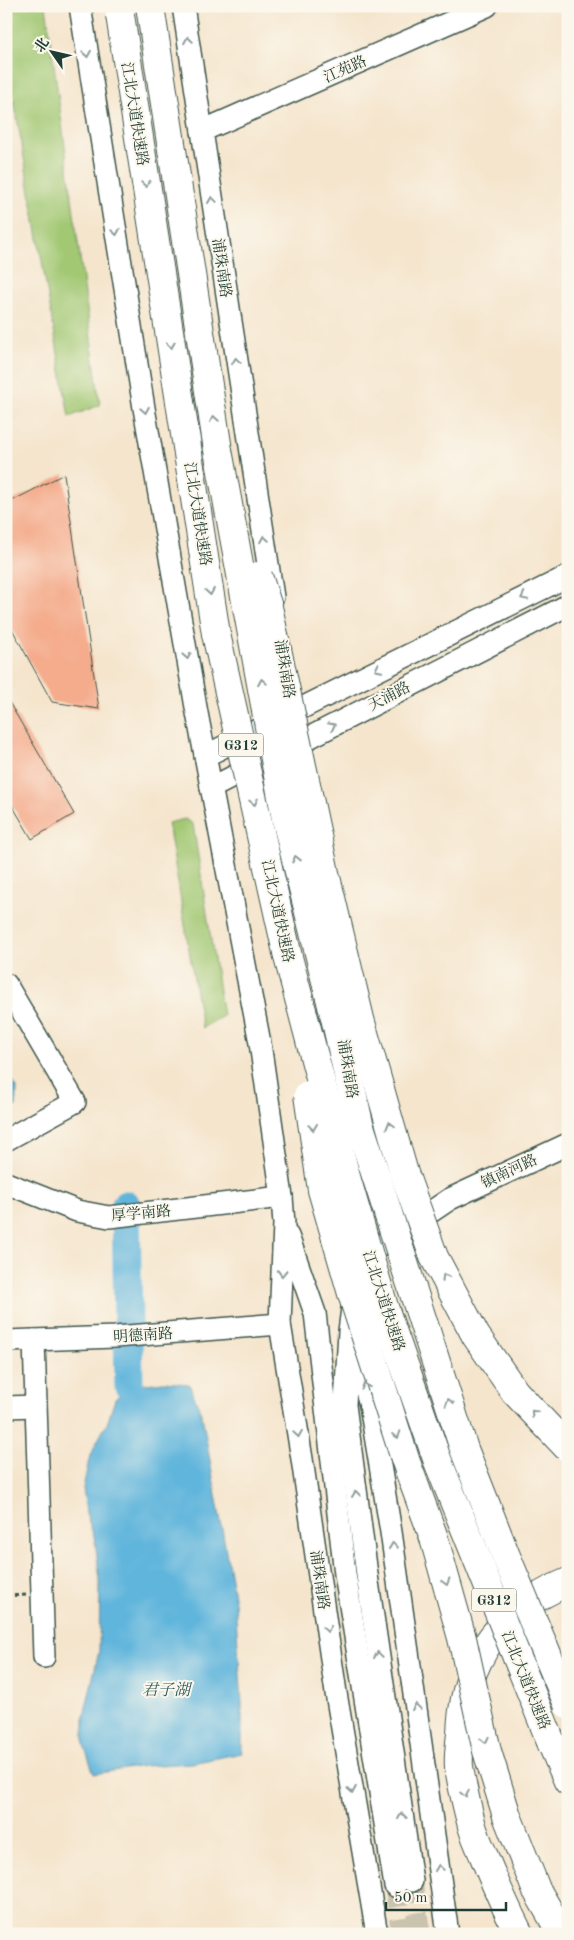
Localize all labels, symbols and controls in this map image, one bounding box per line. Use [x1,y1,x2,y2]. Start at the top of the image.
north arrow [28,28,78,78]
text: 北 [32,35,52,55]
one-way arrow [184,35,194,44]
one-way arrow [81,51,92,59]
street label: 江苑路 [321,53,369,86]
street label: 江北大道快速路 [118,61,151,167]
one-way arrow [141,180,151,189]
one-way arrow [208,196,218,205]
one-way arrow [110,228,120,237]
street label: 浦珠南路 [209,237,234,299]
one-way arrow [166,341,176,349]
one-way arrow [231,357,242,365]
one-way arrow [139,405,149,414]
one-way arrow [209,415,219,424]
street label: 江北大道快速路 [181,461,214,567]
one-way arrow [259,535,270,543]
one-way arrow [204,588,214,596]
one-way arrow [520,591,529,601]
street label: 浦珠南路 [271,638,298,700]
one-way arrow [181,652,191,661]
one-way arrow [375,663,384,673]
one-way arrow [257,678,268,687]
street label: 天浦路 [365,679,413,714]
one-way arrow [327,722,336,732]
road number: G312 [218,734,264,756]
one-way arrow [248,798,259,807]
one-way arrow [291,854,302,863]
street label: 江北大道快速路 [258,858,297,964]
street label: 浦珠南路 [334,1038,361,1100]
one-way arrow [386,1121,396,1129]
one-way arrow [307,1123,318,1131]
street label: 镇南河路 [478,1151,540,1192]
street label: 厚学南路 [110,1202,172,1225]
street label: 江北大道快速路 [359,1249,408,1354]
one-way arrow [277,1270,287,1277]
one-way arrow [441,1274,451,1283]
street label: 明德南路 [113,1325,174,1346]
one-way arrow [360,1383,370,1391]
one-way arrow [445,1399,455,1407]
one-way arrow [531,1409,540,1418]
one-way arrow [293,1429,303,1438]
one-way arrow [392,1430,402,1438]
one-way arrow [351,1490,362,1498]
one-way arrow [388,1542,398,1551]
street label: 浦珠南路 [307,1549,332,1611]
one-way arrow [441,1578,451,1586]
road number: G312 [472,1588,516,1612]
one-way arrow [321,1625,331,1634]
street label: 江北大道快速路 [498,1628,553,1732]
one-way arrow [374,1651,384,1659]
water label: 君子湖 [142,1681,193,1699]
one-way arrow [411,1703,421,1712]
one-way arrow [479,1736,489,1745]
one-way arrow [347,1785,357,1794]
one-way arrow [459,1789,470,1798]
one-way arrow [397,1812,408,1820]
one-way arrow [434,1864,444,1872]
scale bar [386,1880,506,1912]
text: 50 m [394,1891,428,1906]

